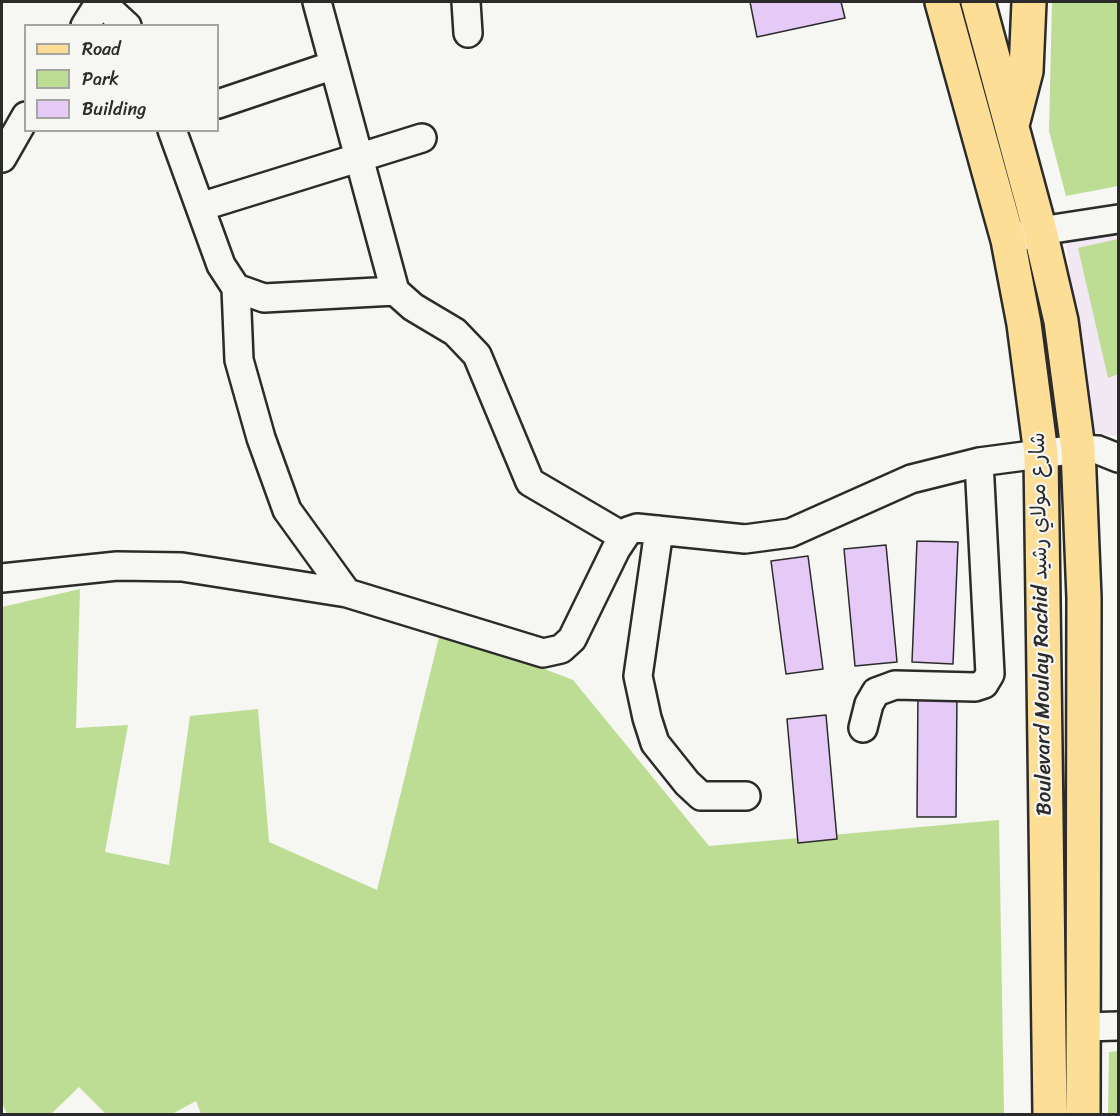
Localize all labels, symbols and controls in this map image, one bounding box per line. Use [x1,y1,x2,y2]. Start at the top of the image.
legend [24,24,219,132]
text: Road [82,33,121,65]
text: Park [82,63,119,95]
text: Building [82,93,146,125]
street label: Boulevard Moulay Rachid شارع مولاي رشيد [1026,432,1058,816]

